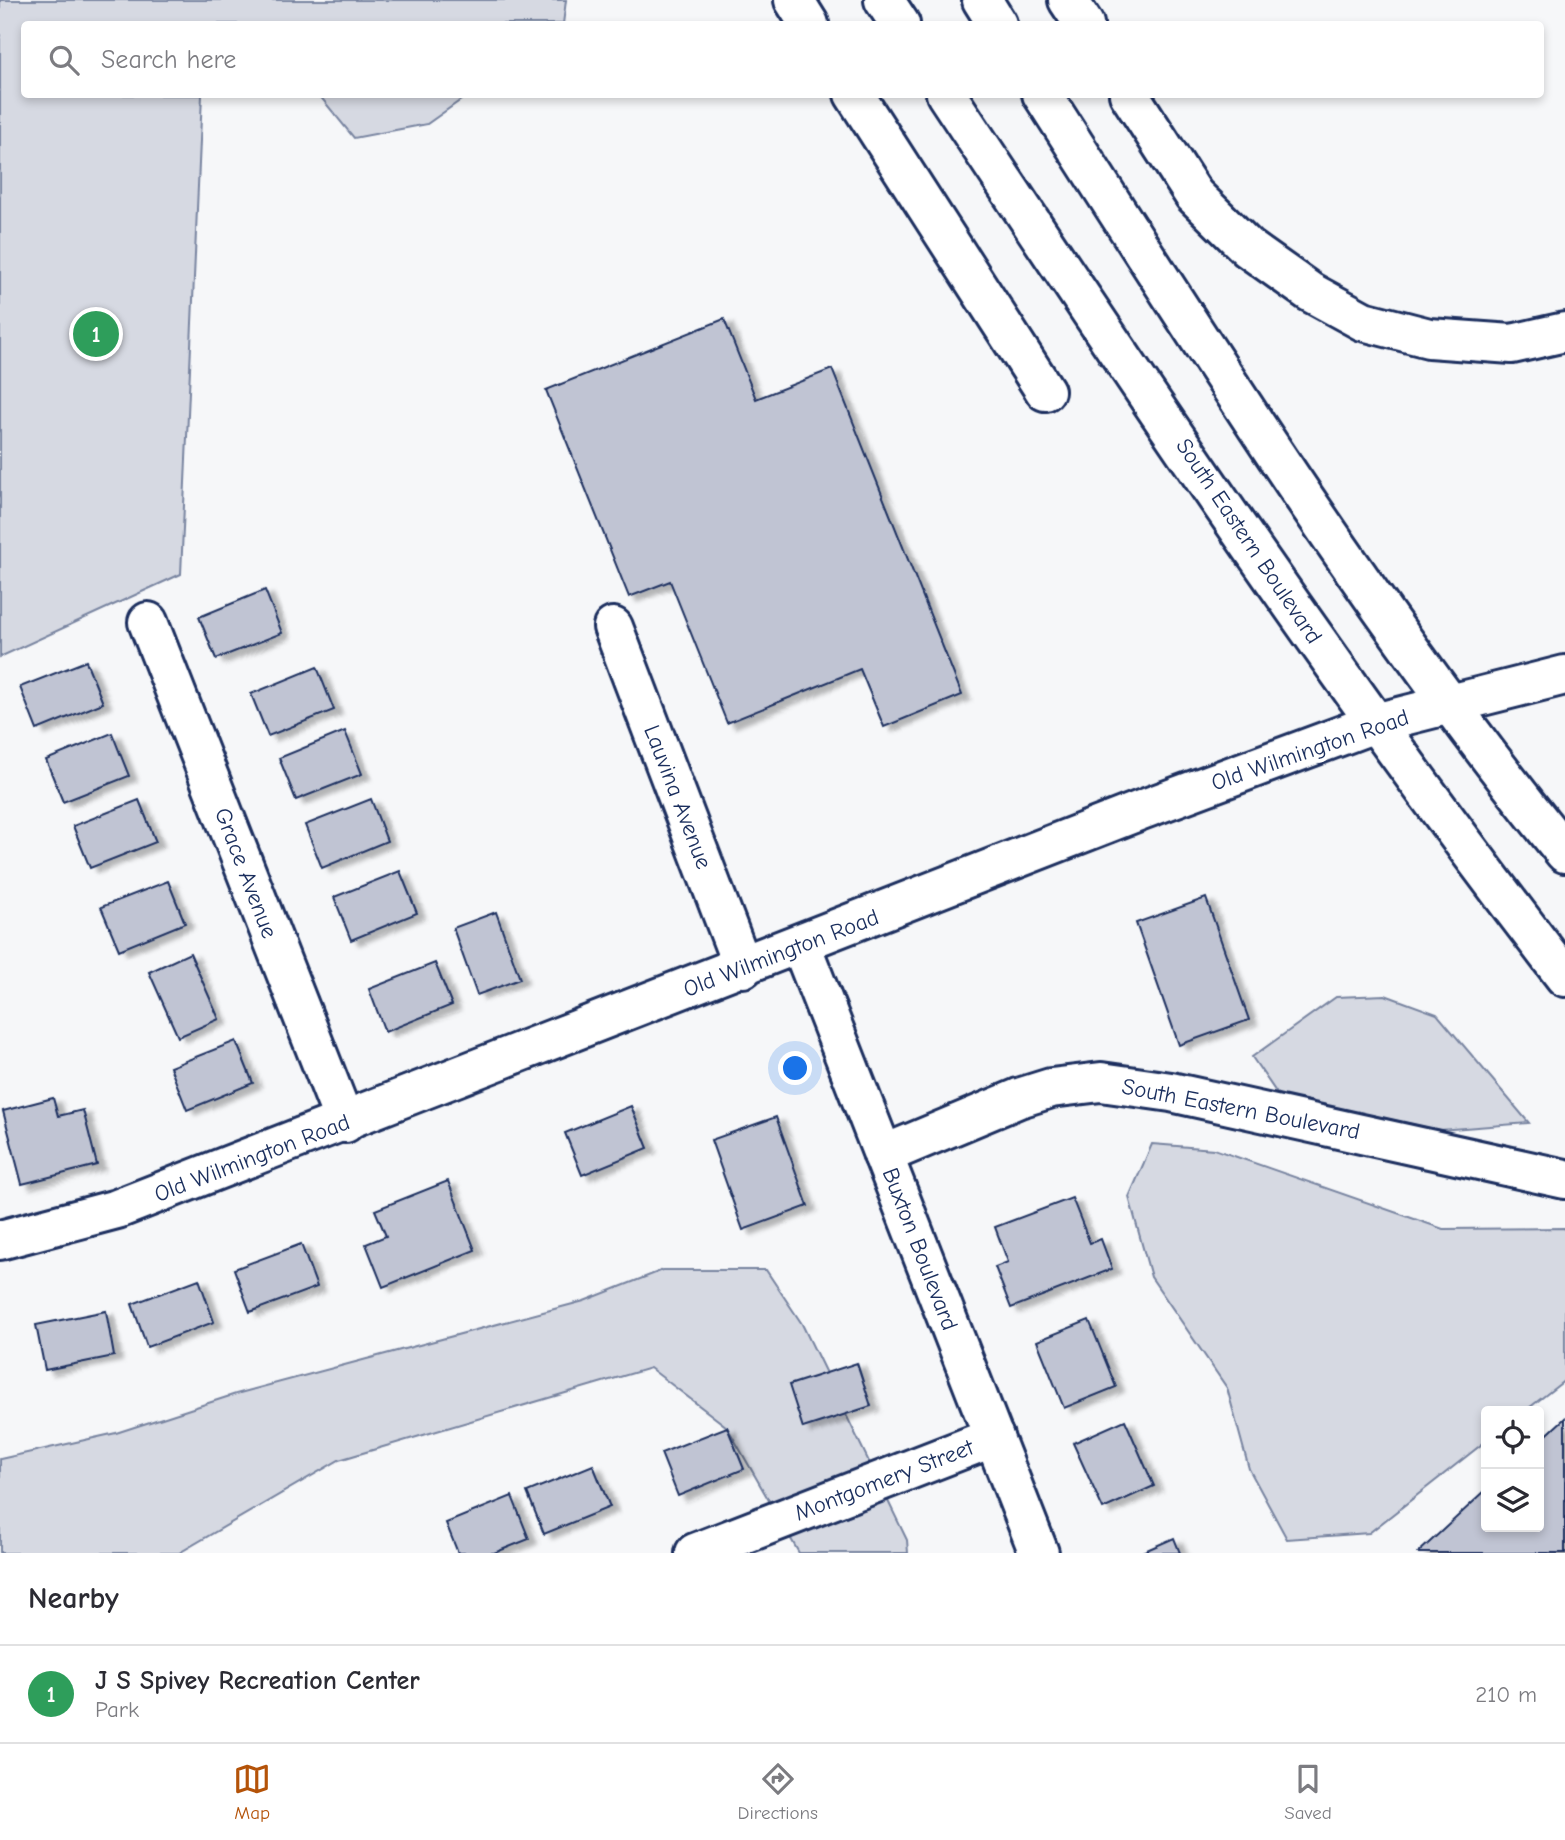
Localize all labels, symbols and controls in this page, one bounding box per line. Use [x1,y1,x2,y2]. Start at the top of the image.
search box [21,21,1544,98]
icon: search [45,41,83,79]
text: Search here [101,45,236,75]
pin: 1 [73,308,119,360]
street label: South Eastern Boulevard [1170,433,1328,649]
street label: Old Wilmington Road [1208,704,1412,796]
street label: Lauvina Avenue [638,721,718,873]
street label: Grace Avenue [209,804,283,942]
street label: Old Wilmington Road [679,903,883,1003]
your location [778,1051,812,1085]
street label: South Eastern Boulevard [1120,1073,1362,1145]
street label: Old Wilmington Road [150,1108,354,1208]
street label: Buxton Boulevard [877,1164,963,1334]
map controls [1481,1406,1544,1532]
button: locate [1481,1406,1544,1469]
street label: Montgomery Street [791,1433,979,1527]
button: layers [1481,1469,1544,1532]
text: Nearby [28,1581,119,1616]
text: J S Spivey Recreation Center [95,1666,420,1696]
text: 1 [46,1681,56,1708]
text: 210 m [1475,1681,1537,1708]
text: Park [95,1696,139,1723]
tab: Map [233,1760,271,1824]
tab: Directions [738,1760,818,1824]
tab: Saved [1284,1760,1332,1824]

